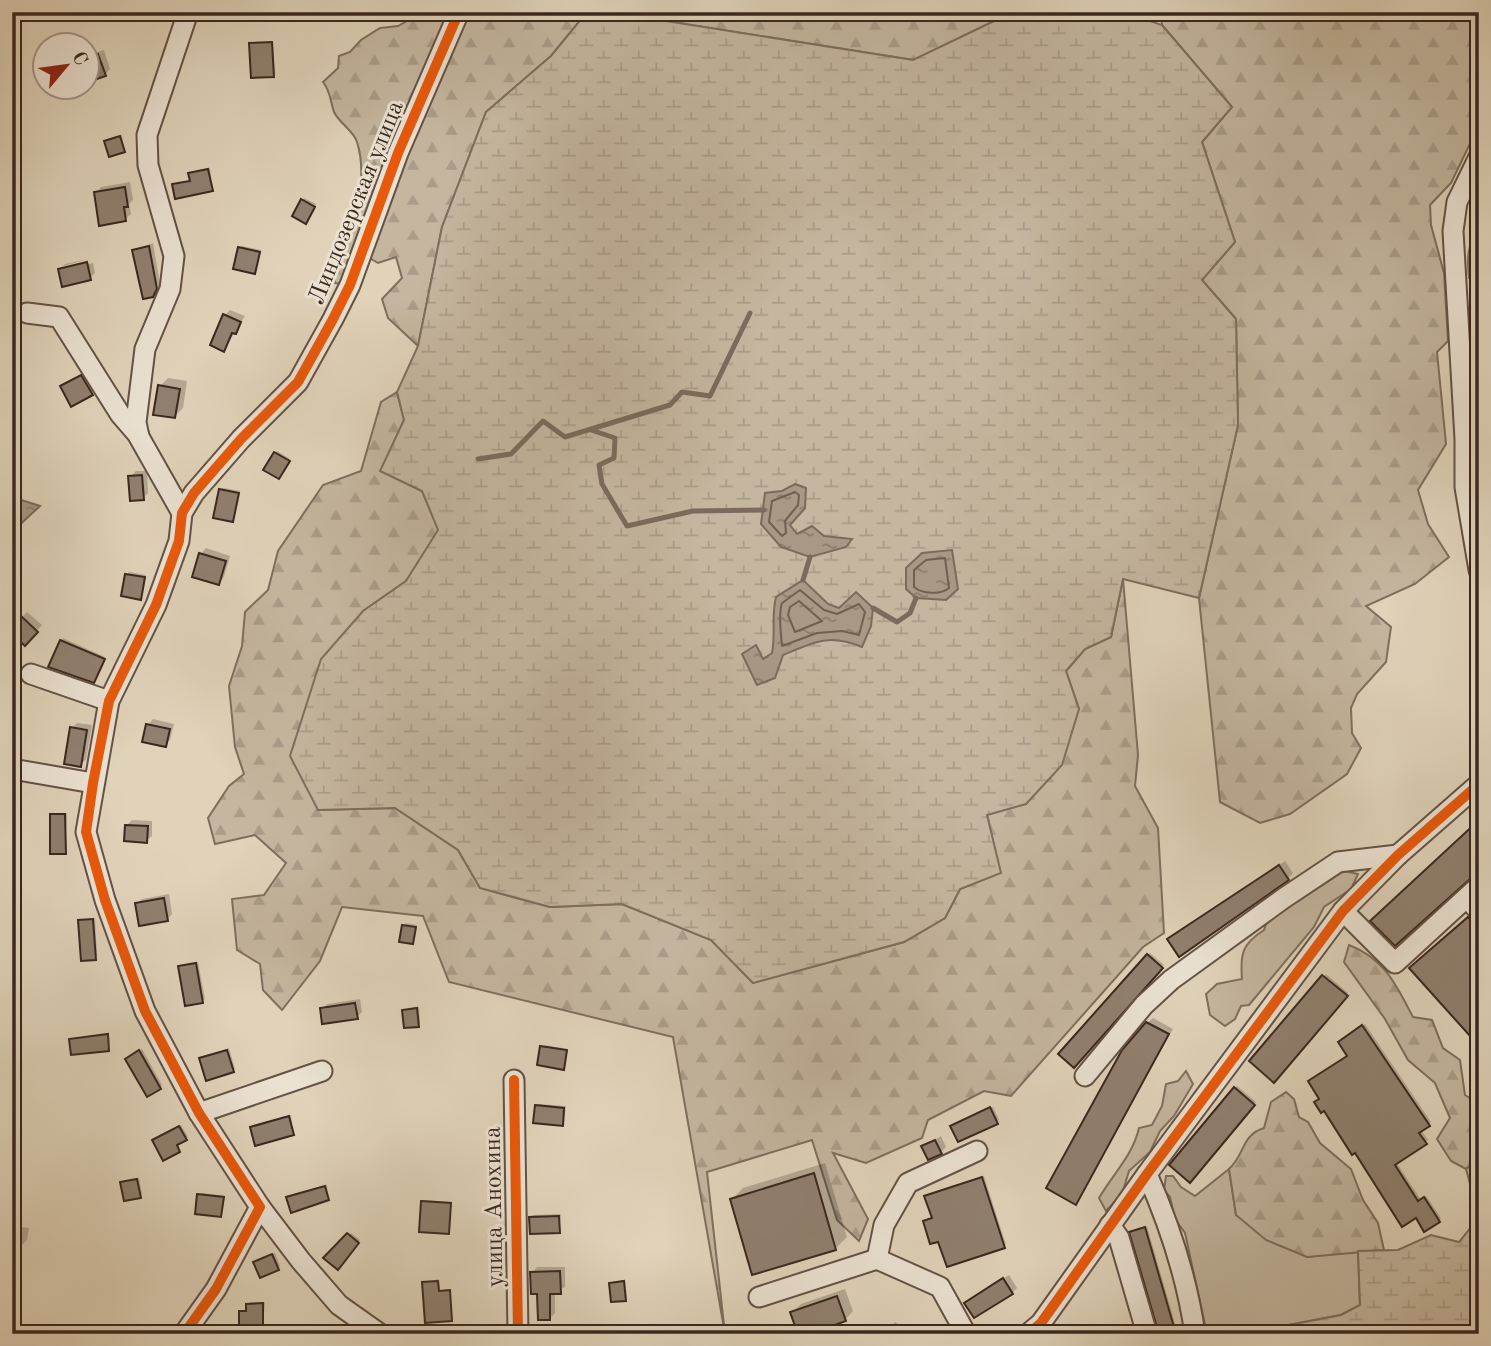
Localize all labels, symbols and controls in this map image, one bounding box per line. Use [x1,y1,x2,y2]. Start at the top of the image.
north arrow [32,32,102,102]
text: С [67,49,90,69]
street label: Линдозерская улица [305,98,409,308]
street label: улица Анохина [482,1126,508,1288]

